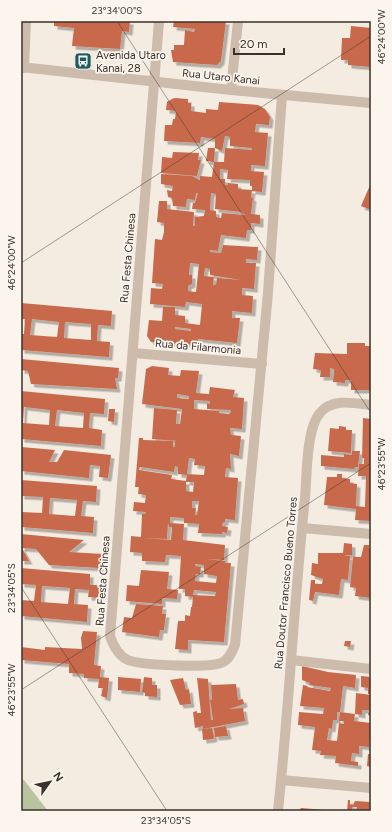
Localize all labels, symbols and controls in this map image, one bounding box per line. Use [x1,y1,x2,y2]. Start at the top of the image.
text: 23°34'00"S [92,4,142,17]
text: 46°24'00"W [375,9,388,64]
scale bar [234,30,284,56]
text: 20 m [240,37,268,51]
place label: Avenida Utaro Kanai, 28 [96,49,166,75]
bus stop icon: Avenida Utaro Kanai, 28 [73,51,93,71]
street label: Rua Utaro Kanai [181,66,261,88]
street label: Rua Festa Chinesa [118,212,138,304]
text: 46°24'00"W [5,235,18,290]
street label: Rua da Filarmonia [154,337,242,357]
text: 46°23'55"W [375,437,388,490]
street label: Rua Doutor Francisco Bueno Torres [272,496,300,670]
street label: Rua Festa Chinesa [93,535,113,627]
text: 23°34'05"S [5,563,18,613]
text: 46°23'55"W [5,663,18,716]
north arrow [30,762,70,802]
text: N [50,770,66,784]
text: 23°34'05"S [141,814,191,827]

